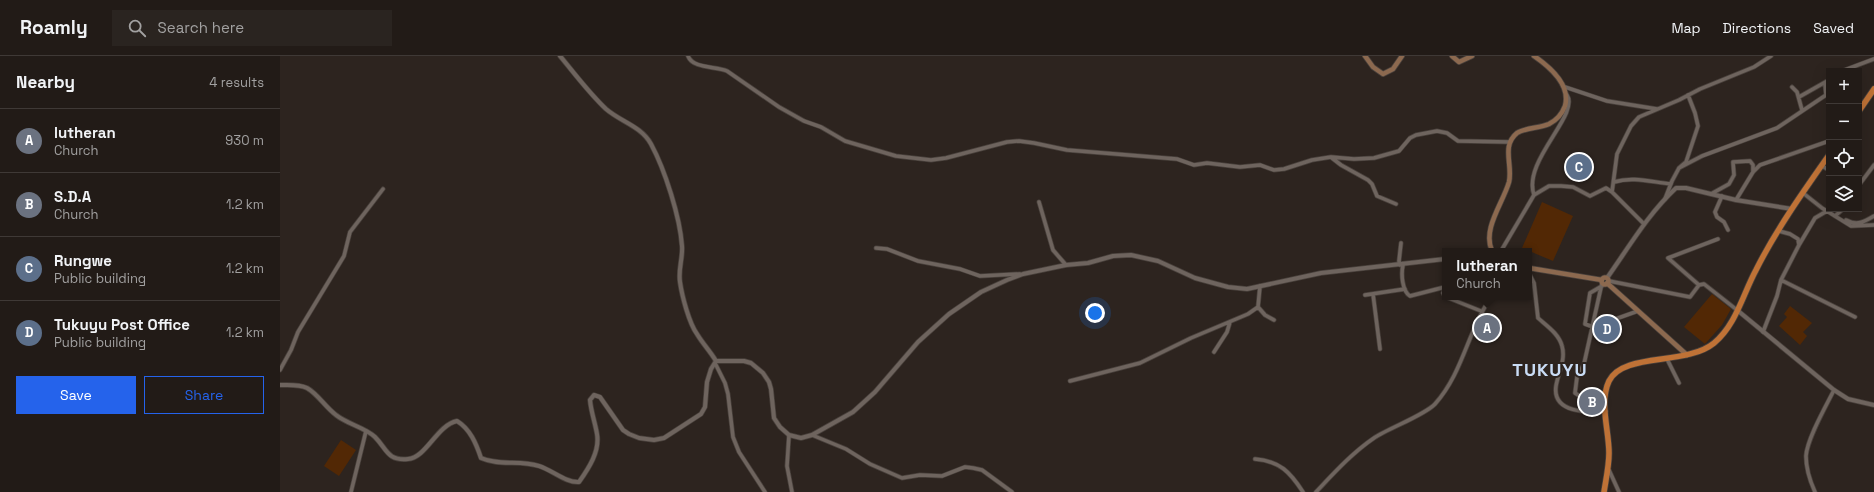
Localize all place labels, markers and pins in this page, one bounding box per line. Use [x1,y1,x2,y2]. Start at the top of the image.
pin: C [1566,152,1592,182]
pin: A [1474,313,1500,343]
pin: D [1594,314,1620,344]
pin: B [1579,387,1605,417]

